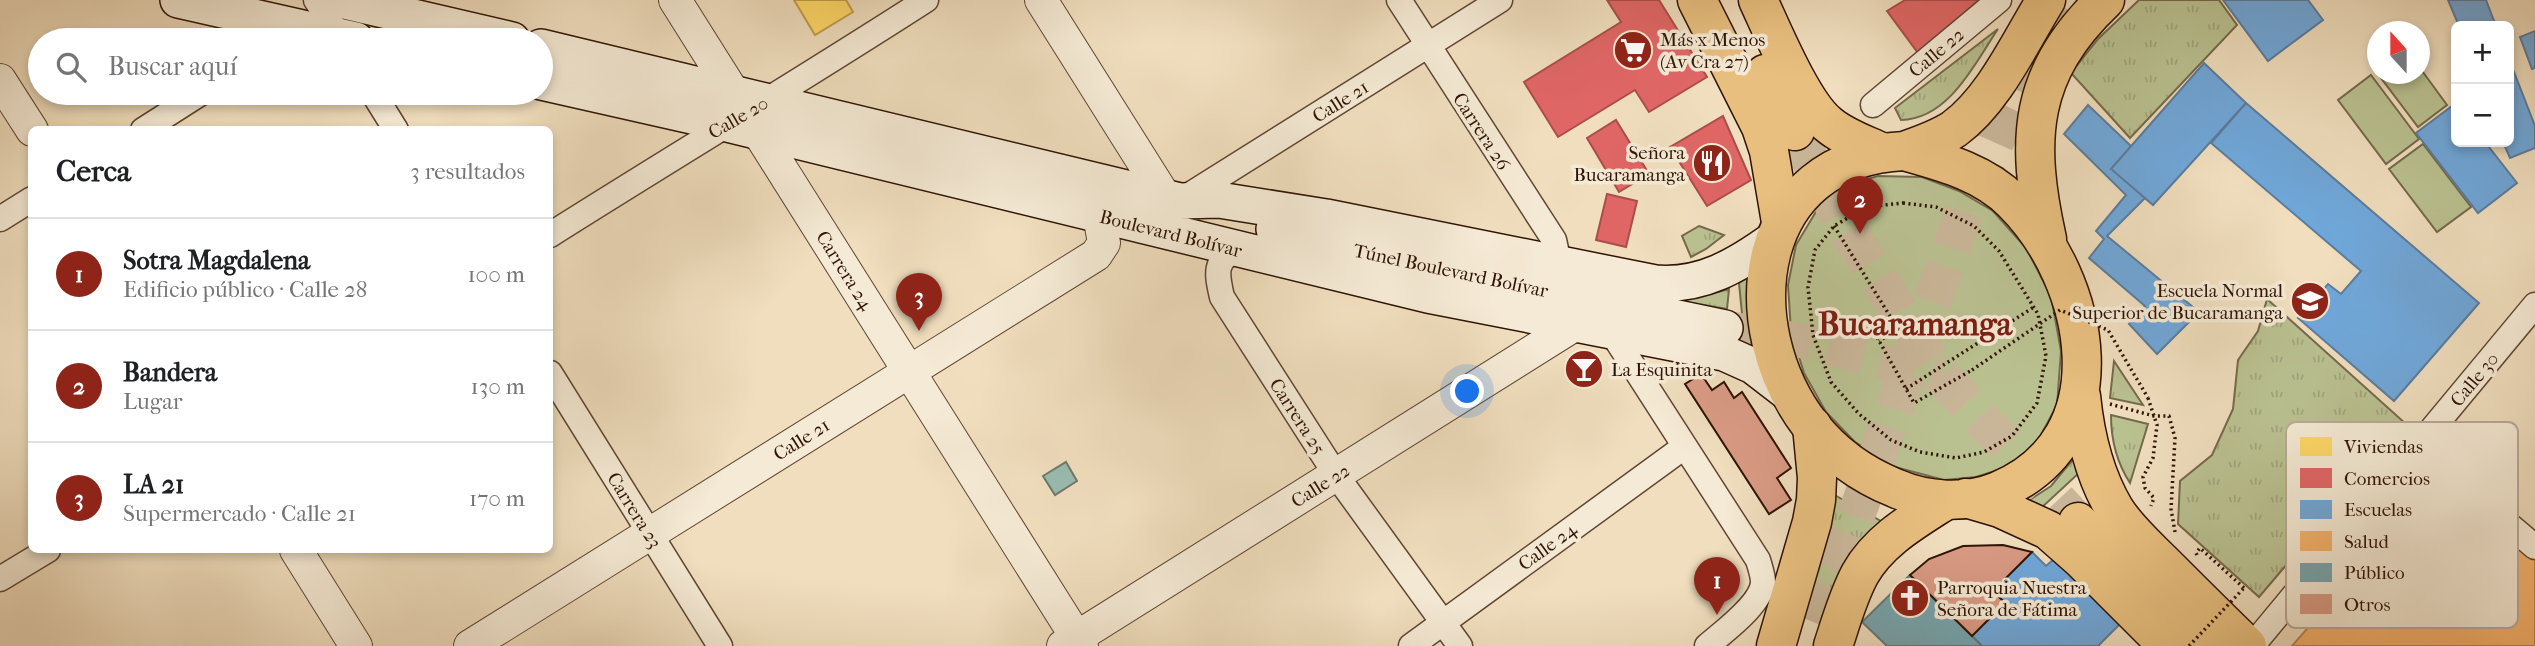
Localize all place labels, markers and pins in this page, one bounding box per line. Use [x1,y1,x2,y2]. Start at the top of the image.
supermarket icon: Más x Menos (Av Cra 27) [1612,29,1654,71]
place label: Más x Menos (Av Cra 27) [1660,29,1765,73]
place label: Señora Bucaramanga [1573,142,1685,186]
restaurant icon: Señora Bucaramanga [1691,142,1733,184]
pin: 2 [1837,176,1883,234]
pin: 3 [896,273,942,331]
place label: Escuela Normal Superior de Bucaramanga [2072,280,2283,324]
school or university icon: Escuela Normal Superior de Bucaramanga [2289,280,2331,322]
bar icon: La Esquinita [1563,348,1605,390]
place label: La Esquinita [1611,359,1713,381]
pin: 1 [1694,557,1740,615]
church icon: Parroquia Nuestra Señora de Fátima [1889,577,1931,619]
place label: Parroquia Nuestra Señora de Fátima [1937,577,2087,621]

